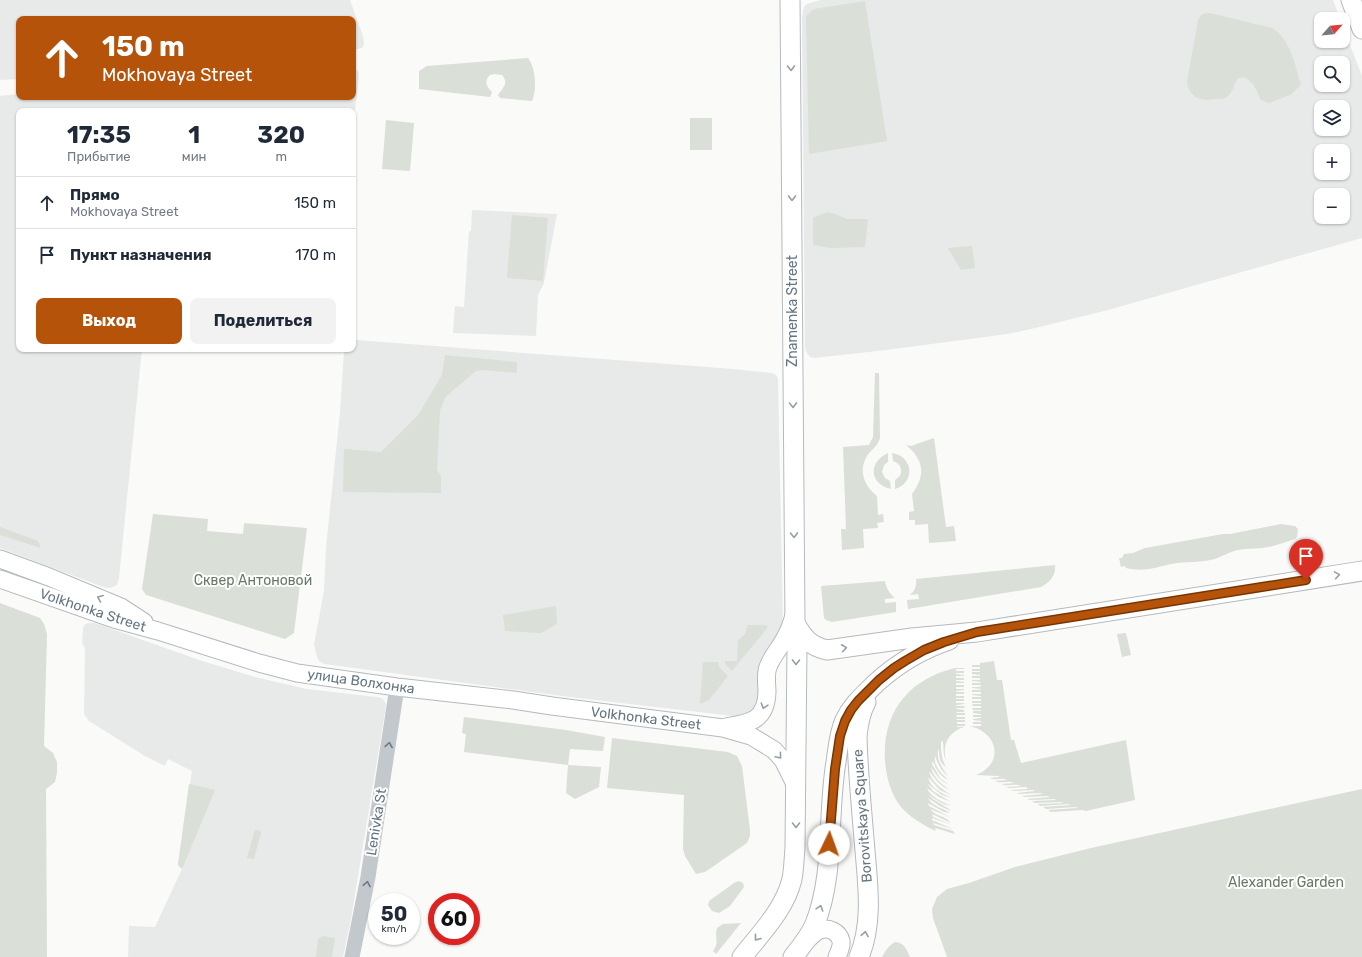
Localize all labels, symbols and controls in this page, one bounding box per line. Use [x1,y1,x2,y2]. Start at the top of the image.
north arrow [1314,12,1350,48]
map controls [1314,12,1350,224]
text: 150 m [102,30,185,63]
icon: ahead [36,32,88,84]
button: search [1314,56,1350,92]
text: Mokhovaya Street [102,64,252,86]
one-way arrow [787,65,795,71]
button: layers [1314,100,1350,136]
text: 17:35 [67,121,131,149]
text: 1 [188,121,200,149]
text: 320 [257,121,305,149]
button: + [1314,144,1350,180]
text: Прибытие [67,149,131,164]
text: мин [182,149,206,164]
text: m [275,149,287,164]
text: Прямо [70,186,120,204]
button: − [1314,188,1350,224]
icon: ahead [36,192,58,214]
text: 150 m [294,194,336,212]
one-way arrow [788,195,796,201]
text: Mokhovaya Street [70,204,178,219]
icon: arrive [36,244,58,266]
text: Пункт назначения [70,246,212,264]
text: 170 m [295,246,336,264]
street label: Znamenka Street [784,254,801,367]
button: Выход [36,298,182,344]
button: Поделиться [190,298,336,344]
one-way arrow [789,402,797,408]
one-way arrow [790,532,798,538]
pin [1289,539,1323,580]
icon: arrive [1295,545,1317,567]
one-way arrow [1334,571,1340,580]
park label: Сквер Антоновой [194,572,312,589]
street label: Volkhonka Street [37,585,149,636]
one-way arrow [96,595,104,603]
one-way arrow [841,644,847,653]
one-way arrow [792,659,801,665]
street label: улица Волхонка [306,666,416,697]
one-way arrow [760,702,769,709]
street label: Volkhonka Street [590,703,703,734]
one-way arrow [384,742,393,748]
street label: Borovitskaya Square [849,749,876,883]
one-way arrow [774,752,781,759]
street label: Lenivka St [363,787,390,857]
one-way arrow [792,822,800,828]
position arrow [808,823,850,865]
park label: Alexander Garden [1228,874,1344,891]
one-way arrow [362,881,370,887]
speed limit sign: 60 [428,893,480,945]
text: 50 [381,902,407,926]
one-way arrow [815,905,824,912]
text: km/h [382,923,406,935]
one-way arrow [861,931,869,937]
one-way arrow [755,933,762,940]

